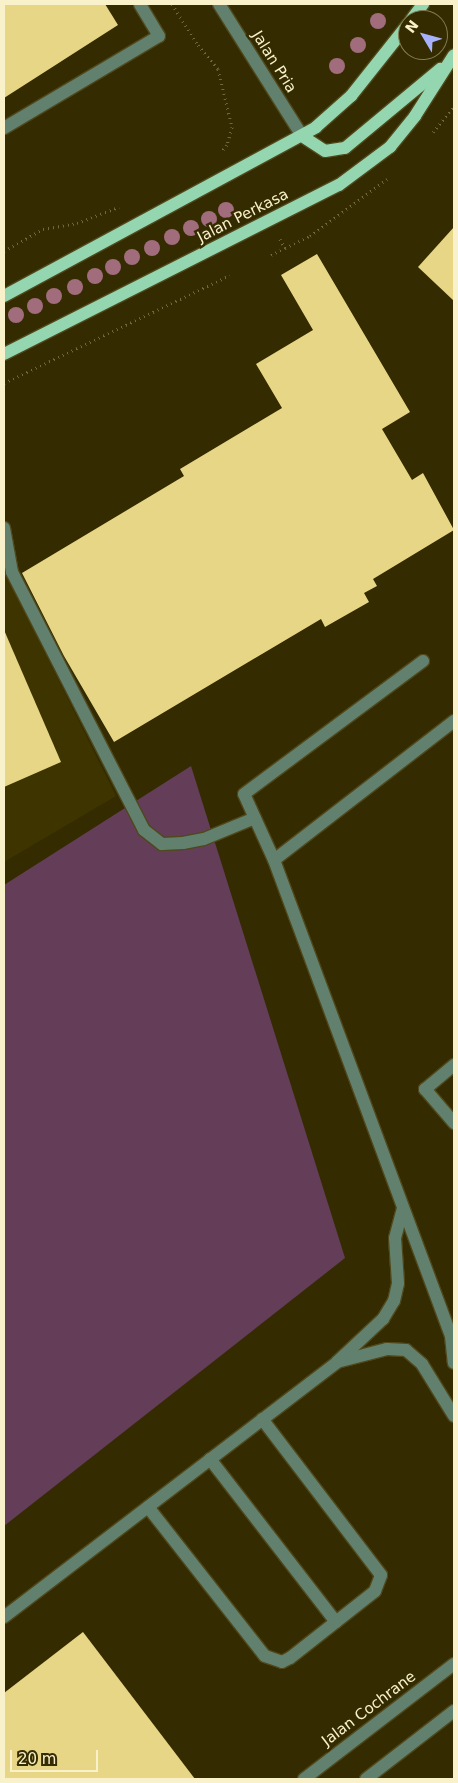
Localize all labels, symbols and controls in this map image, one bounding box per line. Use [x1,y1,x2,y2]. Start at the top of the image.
north arrow [398,10,448,60]
text: N [402,17,422,36]
street label: Jalan Pria [248,28,300,96]
street label: Jalan Perkasa [194,185,292,247]
street label: Jalan Cochrane [319,1668,419,1750]
scale bar [12,1740,100,1772]
text: 20 m [18,1750,56,1768]

